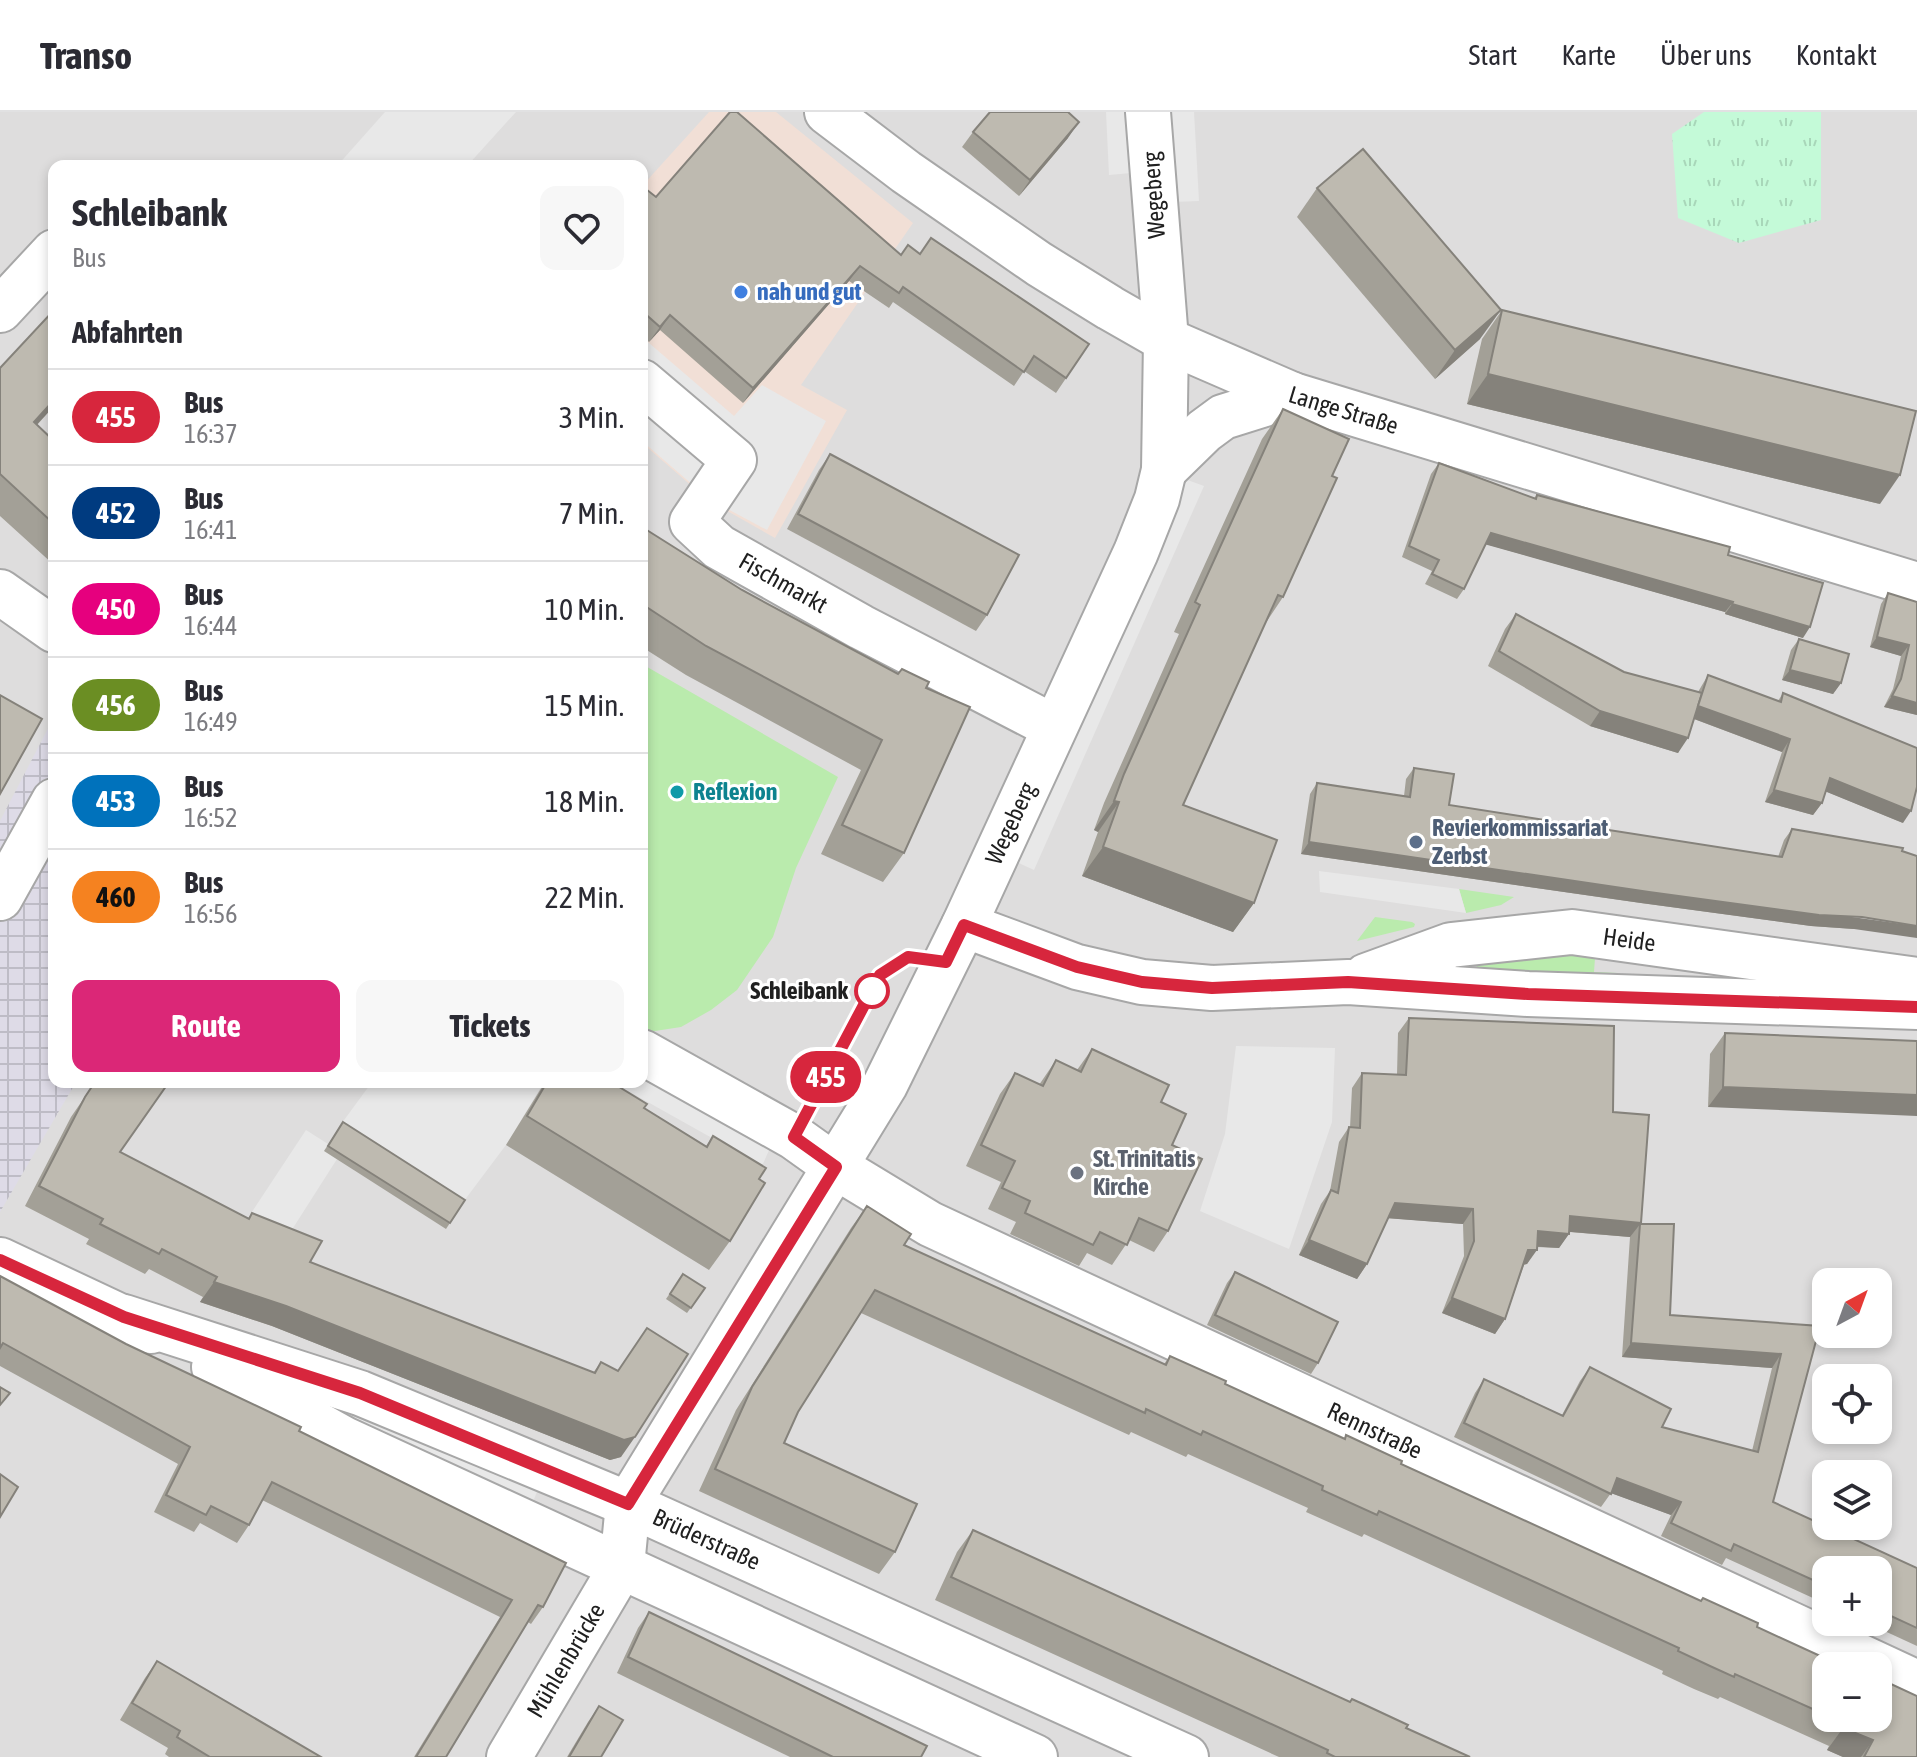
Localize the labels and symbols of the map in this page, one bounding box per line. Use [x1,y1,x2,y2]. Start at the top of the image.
street label: Wegeberg [1137,150,1170,240]
place label: nah und gut [757,278,862,305]
marker: nah und gut [732,283,750,301]
street label: Lange Straße [1285,380,1402,439]
street label: Fischmarkt [734,547,833,618]
street label: Wegeberg [980,777,1041,869]
place label: Reflexion [693,778,777,805]
marker: Reflexion [668,783,686,801]
place label: Revierkommissariat Zerbst [1432,814,1608,869]
marker: Revierkommissariat Zerbst [1407,833,1425,851]
street label: Heide [1601,922,1657,956]
marker: Schleibank [855,974,889,1008]
place label: Schleibank [750,977,848,1004]
line badge: 455 [780,1051,872,1103]
place label: St. Trinitatis Kirche [1093,1145,1196,1200]
marker: St. Trinitatis Kirche [1068,1164,1086,1182]
north arrow [1812,1268,1892,1348]
street label: Rennstraße [1323,1397,1427,1464]
street label: Brüderstraße [649,1503,764,1575]
street label: Mühlenbrücke [521,1598,610,1722]

